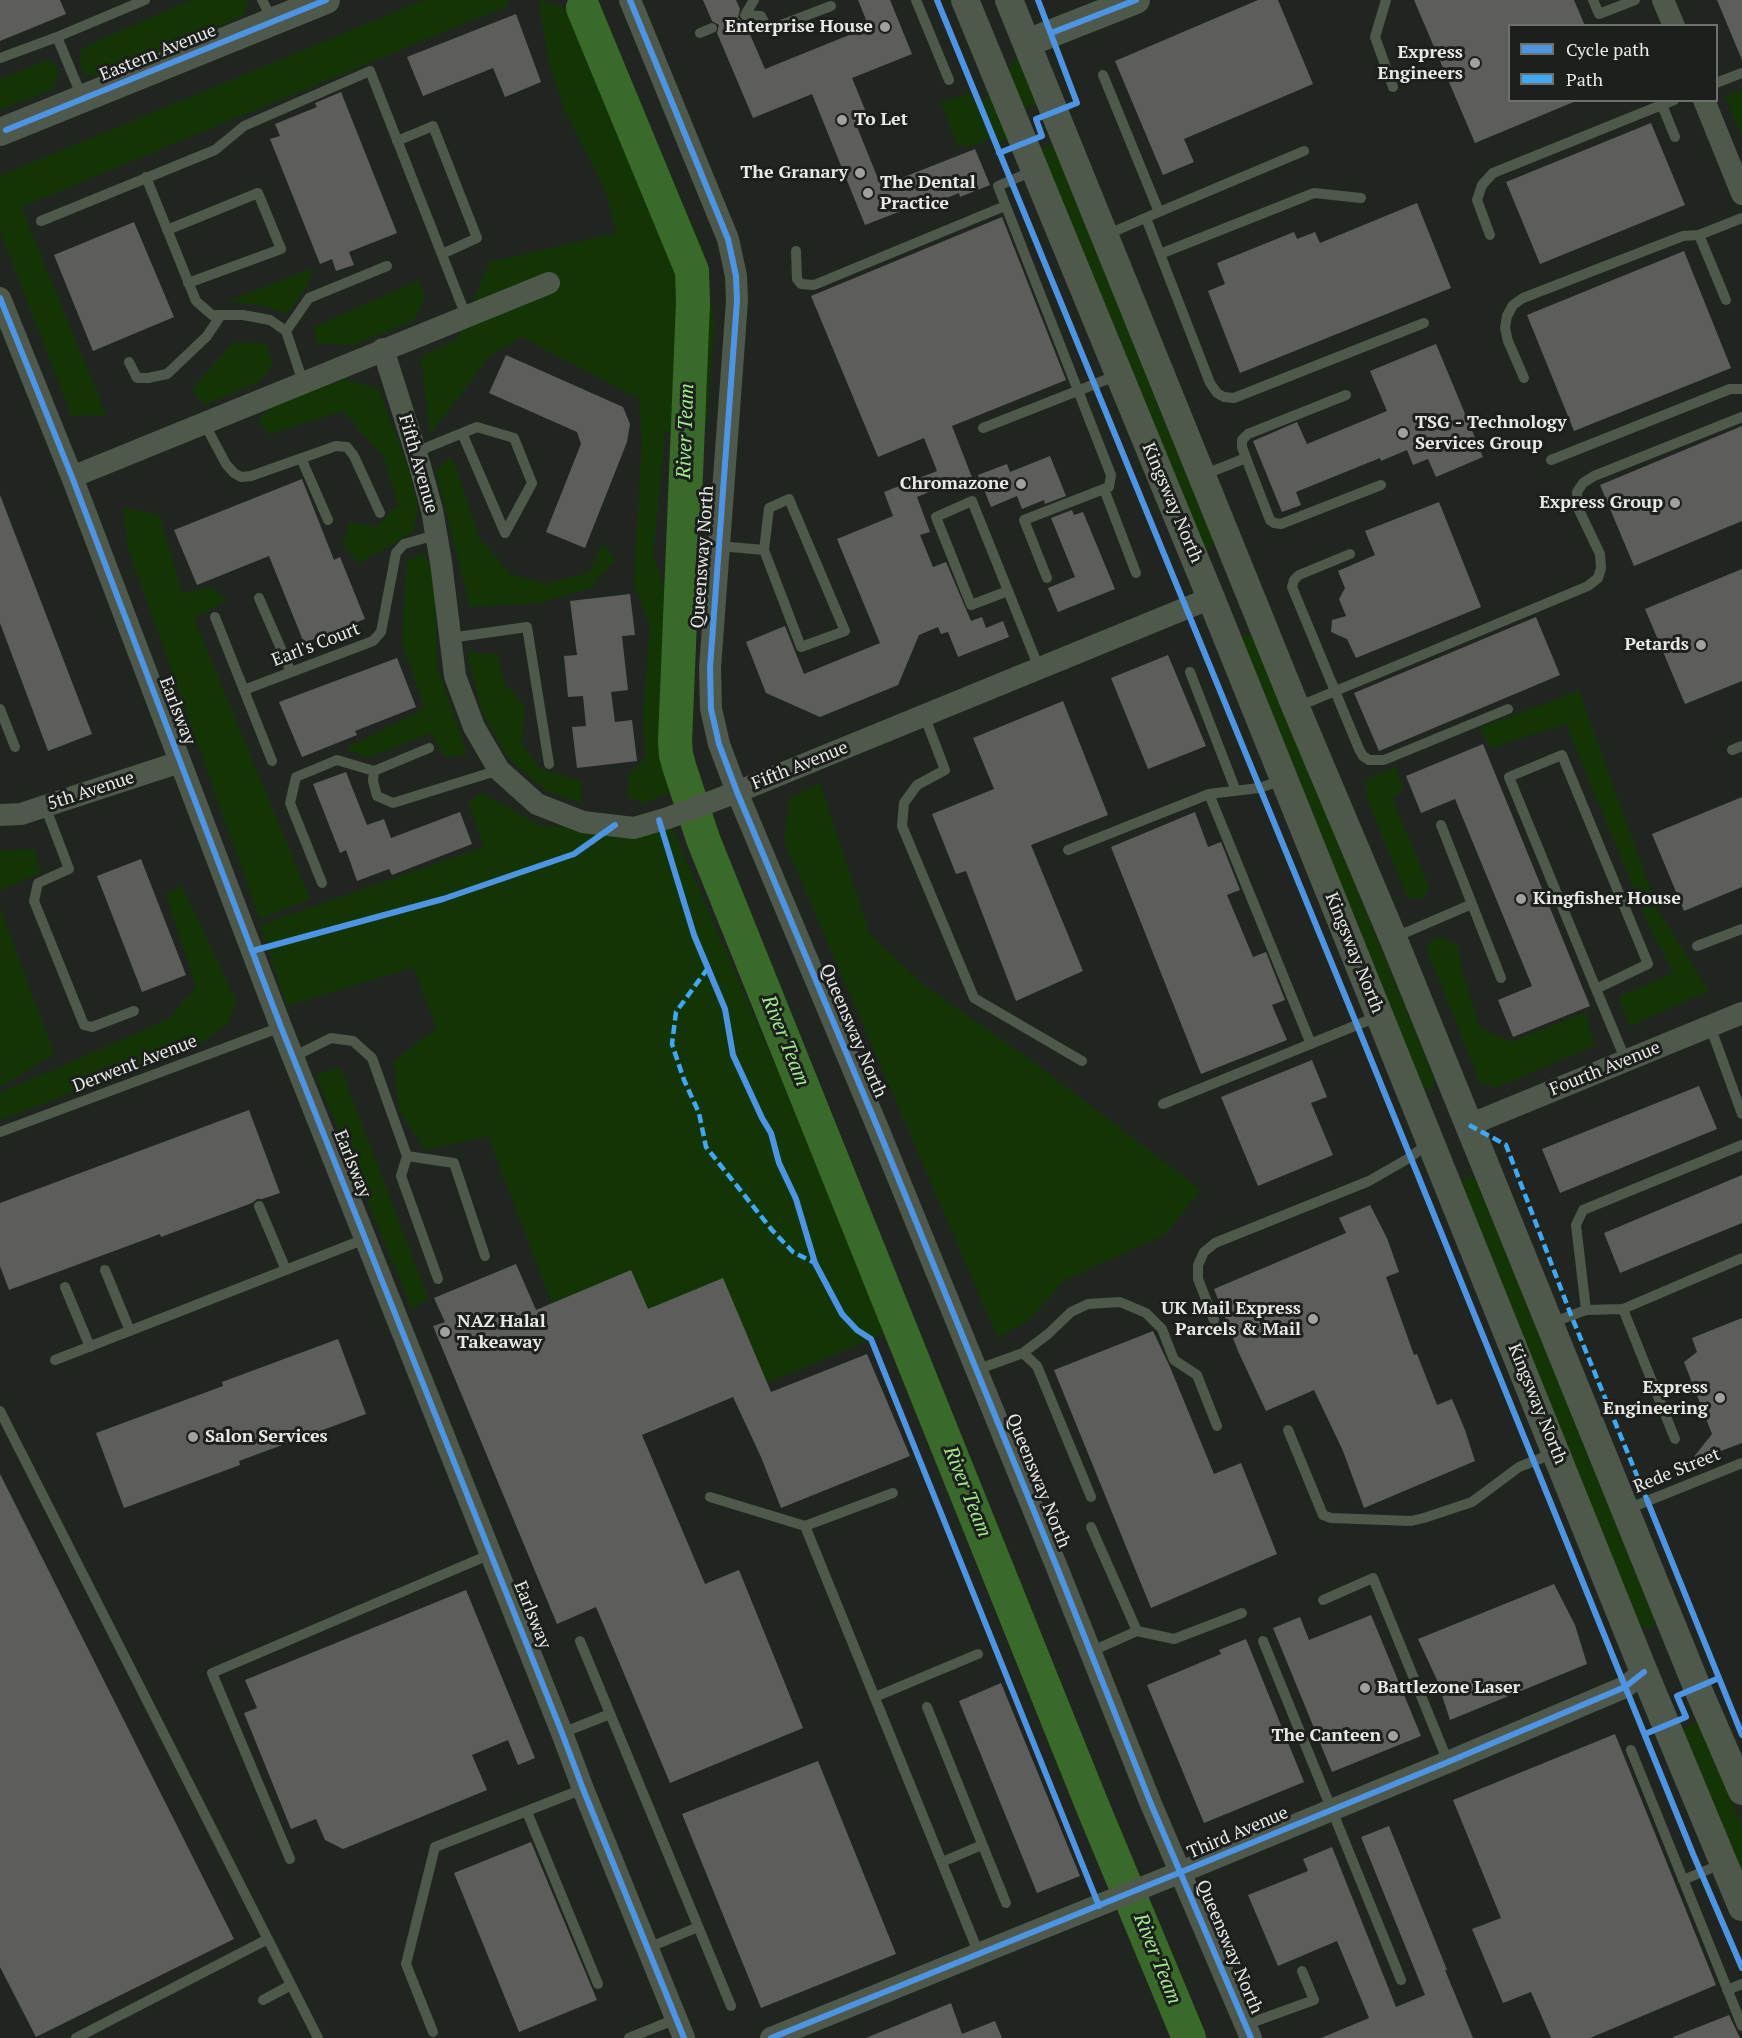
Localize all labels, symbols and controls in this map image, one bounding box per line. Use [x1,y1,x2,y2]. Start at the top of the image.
place label: Enterprise House [725,16,873,38]
street label: Eastern Avenue [96,20,220,86]
marker: Enterprise House [878,20,892,34]
legend [1508,24,1718,102]
text: Cycle path [1566,37,1650,61]
place label: Express Engineers [1378,42,1463,84]
marker: Express Engineers [1468,56,1482,70]
text: Path [1566,67,1603,91]
place label: To Let [854,109,908,131]
marker: To Let [835,113,849,127]
place label: The Granary [740,162,848,184]
marker: The Granary [853,166,867,180]
place label: The Dental Practice [880,172,976,214]
marker: The Dental Practice [861,186,875,200]
water label: River Team [672,383,700,479]
street label: Fifth Avenue [394,412,442,516]
place label: TSG - Technology Services Group [1415,412,1567,454]
marker: TSG - Technology Services Group [1396,426,1410,440]
street label: Kingsway North [1137,440,1207,566]
place label: Chromazone [900,473,1009,495]
marker: Chromazone [1014,477,1028,491]
street label: Queensway North [687,485,719,629]
place label: Express Group [1539,492,1663,514]
marker: Express Group [1668,496,1682,510]
street label: Earl's Court [269,618,363,672]
place label: Petards [1624,634,1689,656]
marker: Petards [1694,638,1708,652]
street label: Earlsway [154,674,200,748]
street label: Fifth Avenue [749,737,851,795]
street label: 5th Avenue [45,767,137,815]
place label: Kingfisher House [1533,888,1681,910]
street label: Kingsway North [1320,890,1388,1016]
marker: Kingfisher House [1514,892,1528,906]
street label: Queensway North [815,961,891,1101]
water label: River Team [756,992,814,1090]
street label: Derwent Avenue [70,1030,200,1098]
street label: Fourth Avenue [1546,1037,1664,1101]
street label: Earlsway [329,1127,375,1201]
place label: UK Mail Express Parcels & Mail [1161,1298,1301,1340]
place label: NAZ Halal Takeaway [457,1311,546,1354]
marker: UK Mail Express Parcels & Mail [1306,1312,1320,1326]
marker: NAZ Halal Takeaway [438,1325,452,1339]
street label: Kingsway North [1503,1341,1571,1467]
place label: Express Engineering [1603,1377,1708,1420]
marker: Express Engineering [1713,1391,1727,1405]
street label: Queensway North [1001,1411,1075,1551]
place label: Salon Services [205,1426,328,1448]
marker: Salon Services [186,1430,200,1444]
water label: River Team [938,1443,996,1541]
street label: Rede Street [1630,1444,1724,1498]
street label: Earlsway [509,1578,555,1652]
place label: Battlezone Laser [1377,1677,1520,1699]
marker: Battlezone Laser [1358,1681,1372,1695]
place label: The Canteen [1271,1725,1381,1747]
marker: The Canteen [1386,1729,1400,1743]
street label: Third Avenue [1184,1802,1292,1864]
street label: Queensway North [1191,1877,1267,2017]
water label: River Team [1128,1910,1186,2008]

